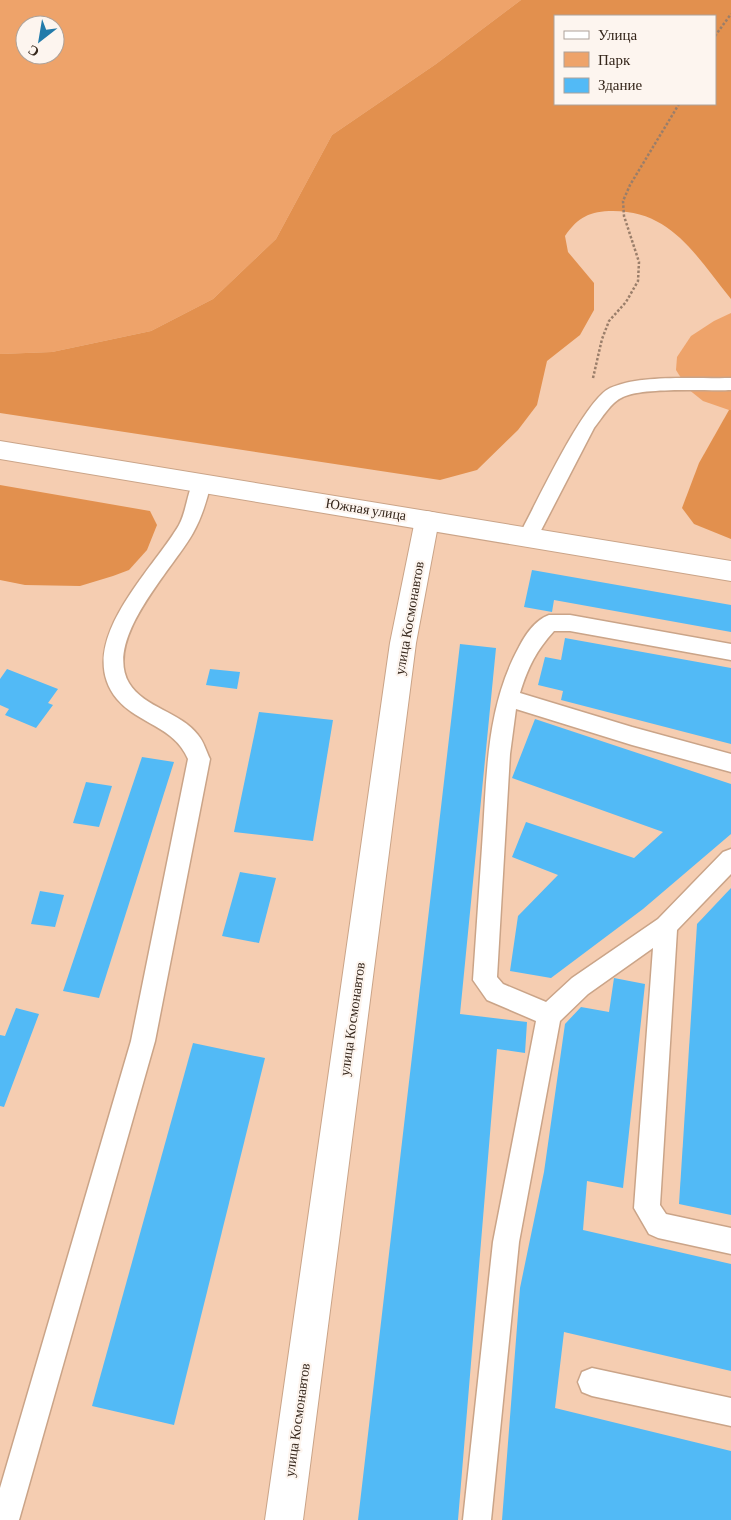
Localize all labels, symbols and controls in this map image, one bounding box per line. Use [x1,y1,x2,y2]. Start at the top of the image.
north arrow [15,15,65,65]
legend [554,15,716,105]
text: Улица [598,27,637,43]
text: С [25,42,42,61]
text: Парк [598,52,631,68]
text: Здание [598,77,642,93]
street label: Южная улица [324,495,408,523]
street label: улица Космонавтов [391,560,427,676]
street label: улица Космонавтов [336,961,368,1077]
street label: улица Космонавтов [281,1362,313,1478]

